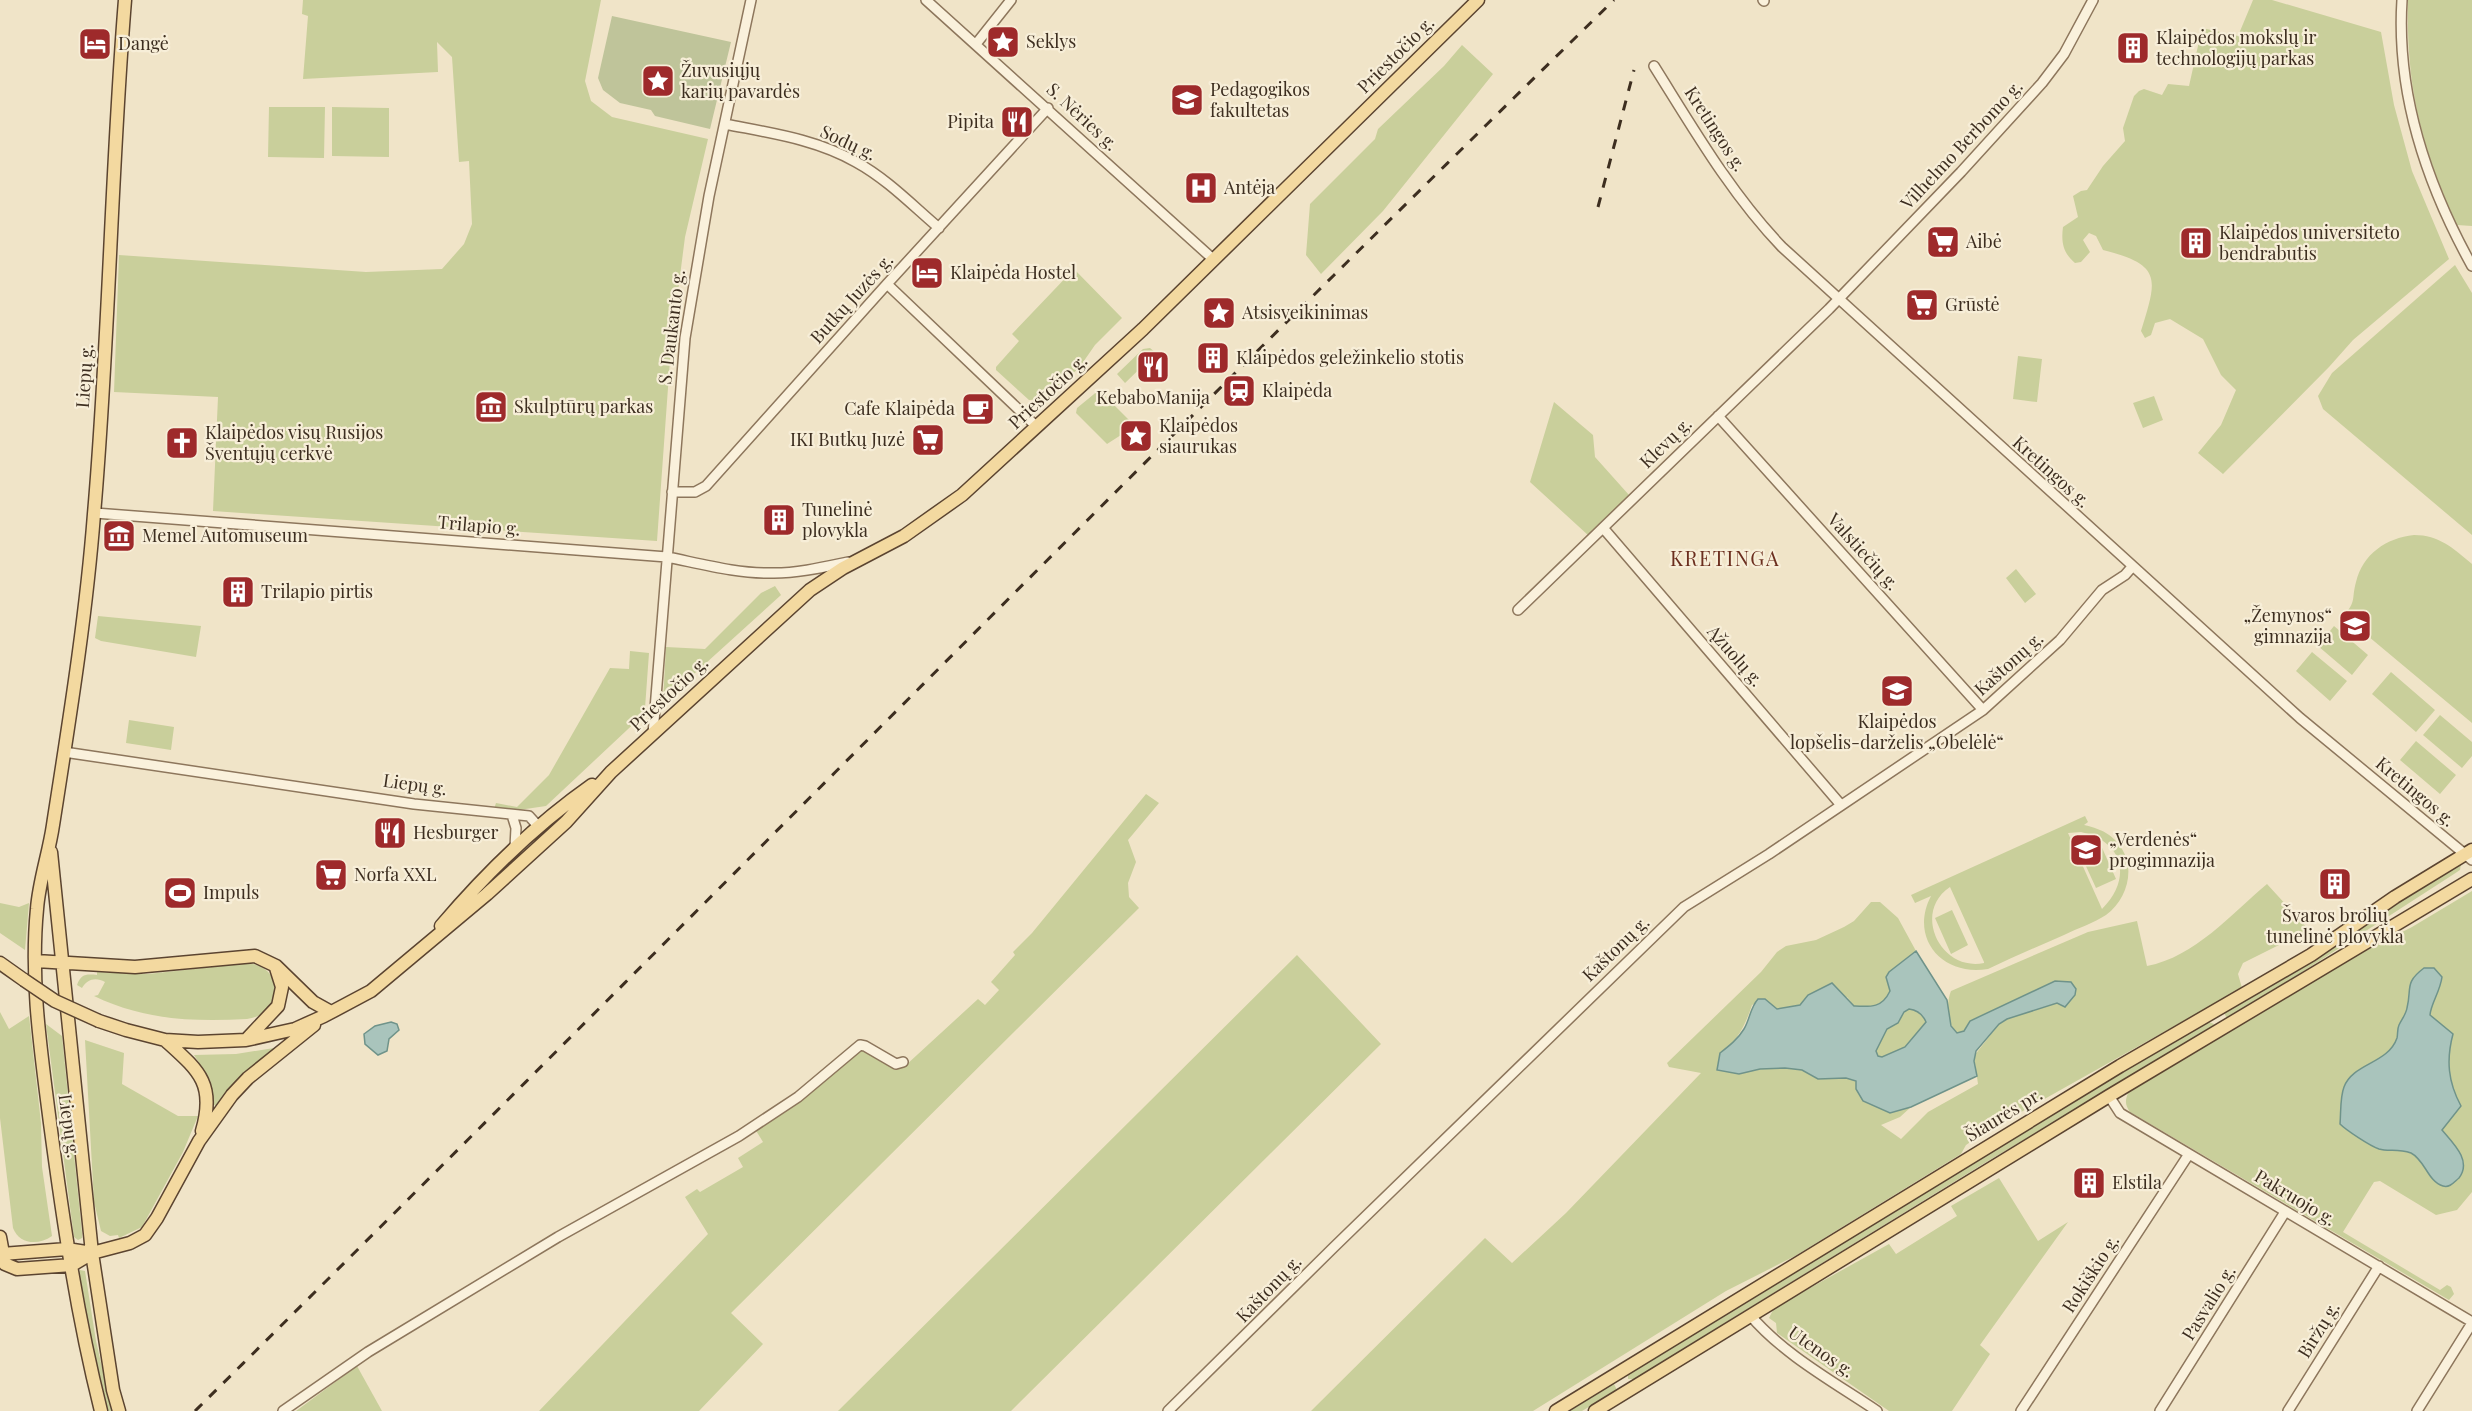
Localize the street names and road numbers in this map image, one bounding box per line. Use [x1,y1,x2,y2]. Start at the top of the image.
street label: Priestočio g. [1352,11,1439,98]
street label: Vilhelmo Berbomo g. [1894,74,2028,215]
street label: S. Nėries g. [1042,77,1123,155]
street label: Kretingos g. [1679,81,1752,175]
street label: Sodų g. [817,119,880,165]
street label: Butkų Juzės g. [804,248,898,348]
street label: S. Daukanto g. [652,268,690,386]
street label: Liepų g. [70,343,98,409]
street label: Priestočio g. [1003,349,1092,434]
street label: Klevų g. [1634,412,1697,473]
street label: Kretingos g. [2008,430,2096,512]
street label: Valstiečių g. [1822,507,1905,595]
street label: Trilapio g. [437,509,521,541]
street label: Ąžuolų g. [1702,619,1769,691]
street label: Kaštonų g. [1969,626,2048,701]
street label: Priestočio g. [624,651,713,736]
street label: Kretingos g. [2371,751,2460,831]
street label: Liepų g. [382,768,449,800]
street label: Kaštonų g. [1576,910,1654,986]
street label: Šiaurės pr. [1960,1082,2047,1147]
street label: Liepų g. [54,1092,86,1159]
street label: Pakruojo g. [2250,1163,2341,1231]
street label: Rokiškio g. [2056,1230,2124,1317]
street label: Kaštonų g. [1230,1249,1306,1327]
street label: Pasvalio g. [2176,1261,2241,1344]
street label: Biržų g. [2292,1297,2345,1362]
street label: Utenos g. [1784,1320,1859,1383]

